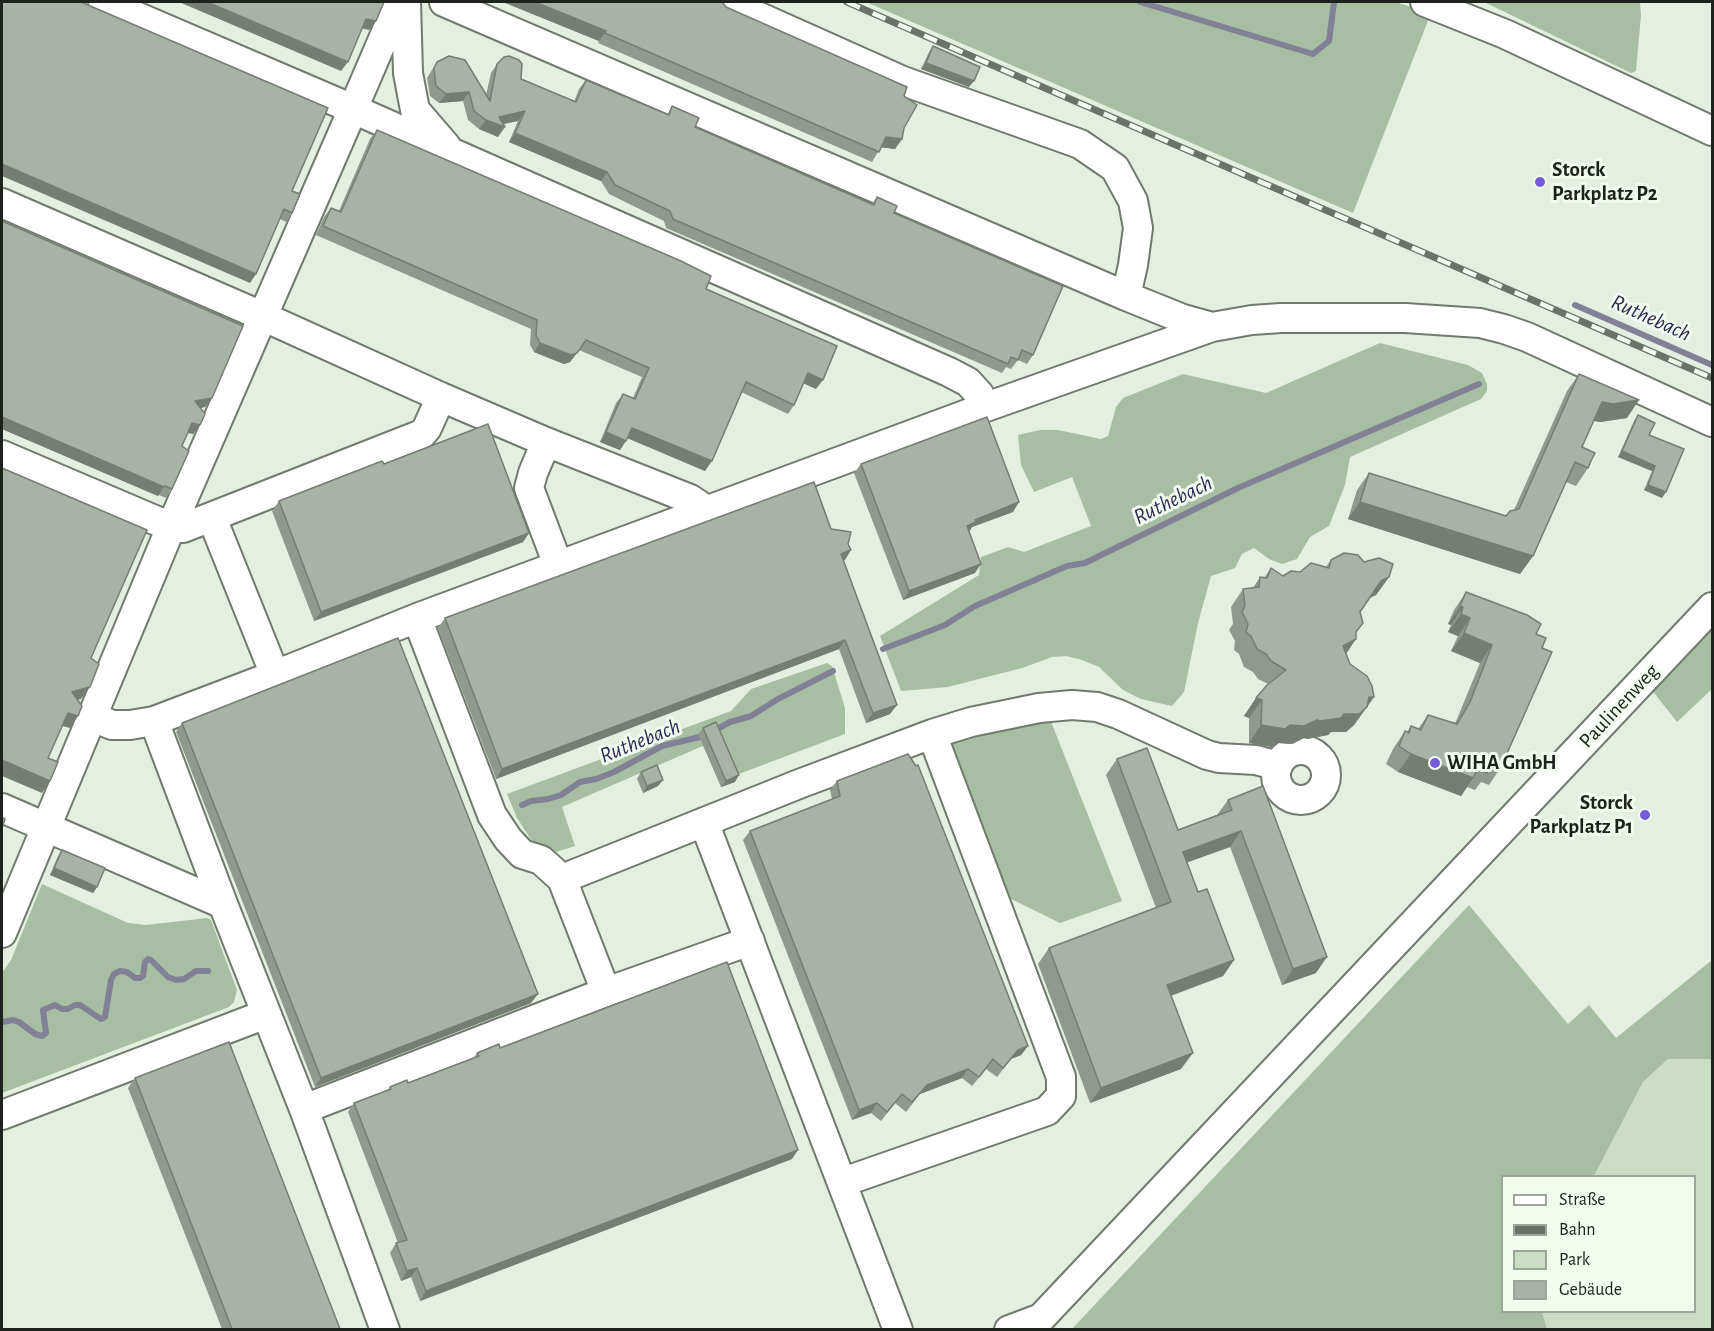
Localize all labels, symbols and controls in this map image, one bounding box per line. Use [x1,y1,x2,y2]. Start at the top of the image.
place label: Storck Parkplatz P2 [1552,157,1658,207]
marker: Storck Parkplatz P2 [1533,175,1547,189]
water label: Ruthebach [1607,289,1695,347]
water label: Ruthebach [1129,470,1217,530]
street label: Paulinenweg [1574,659,1664,753]
water label: Ruthebach [596,713,684,769]
place label: WIHA GmbH [1447,750,1557,776]
marker: WIHA GmbH [1428,756,1442,770]
place label: Storck Parkplatz P1 [1530,790,1633,840]
marker: Storck Parkplatz P1 [1638,808,1652,822]
legend [1501,1175,1696,1313]
text: Straße [1559,1191,1605,1209]
text: Bahn [1559,1221,1595,1239]
text: Park [1559,1251,1590,1269]
text: Gebäude [1559,1281,1622,1299]

